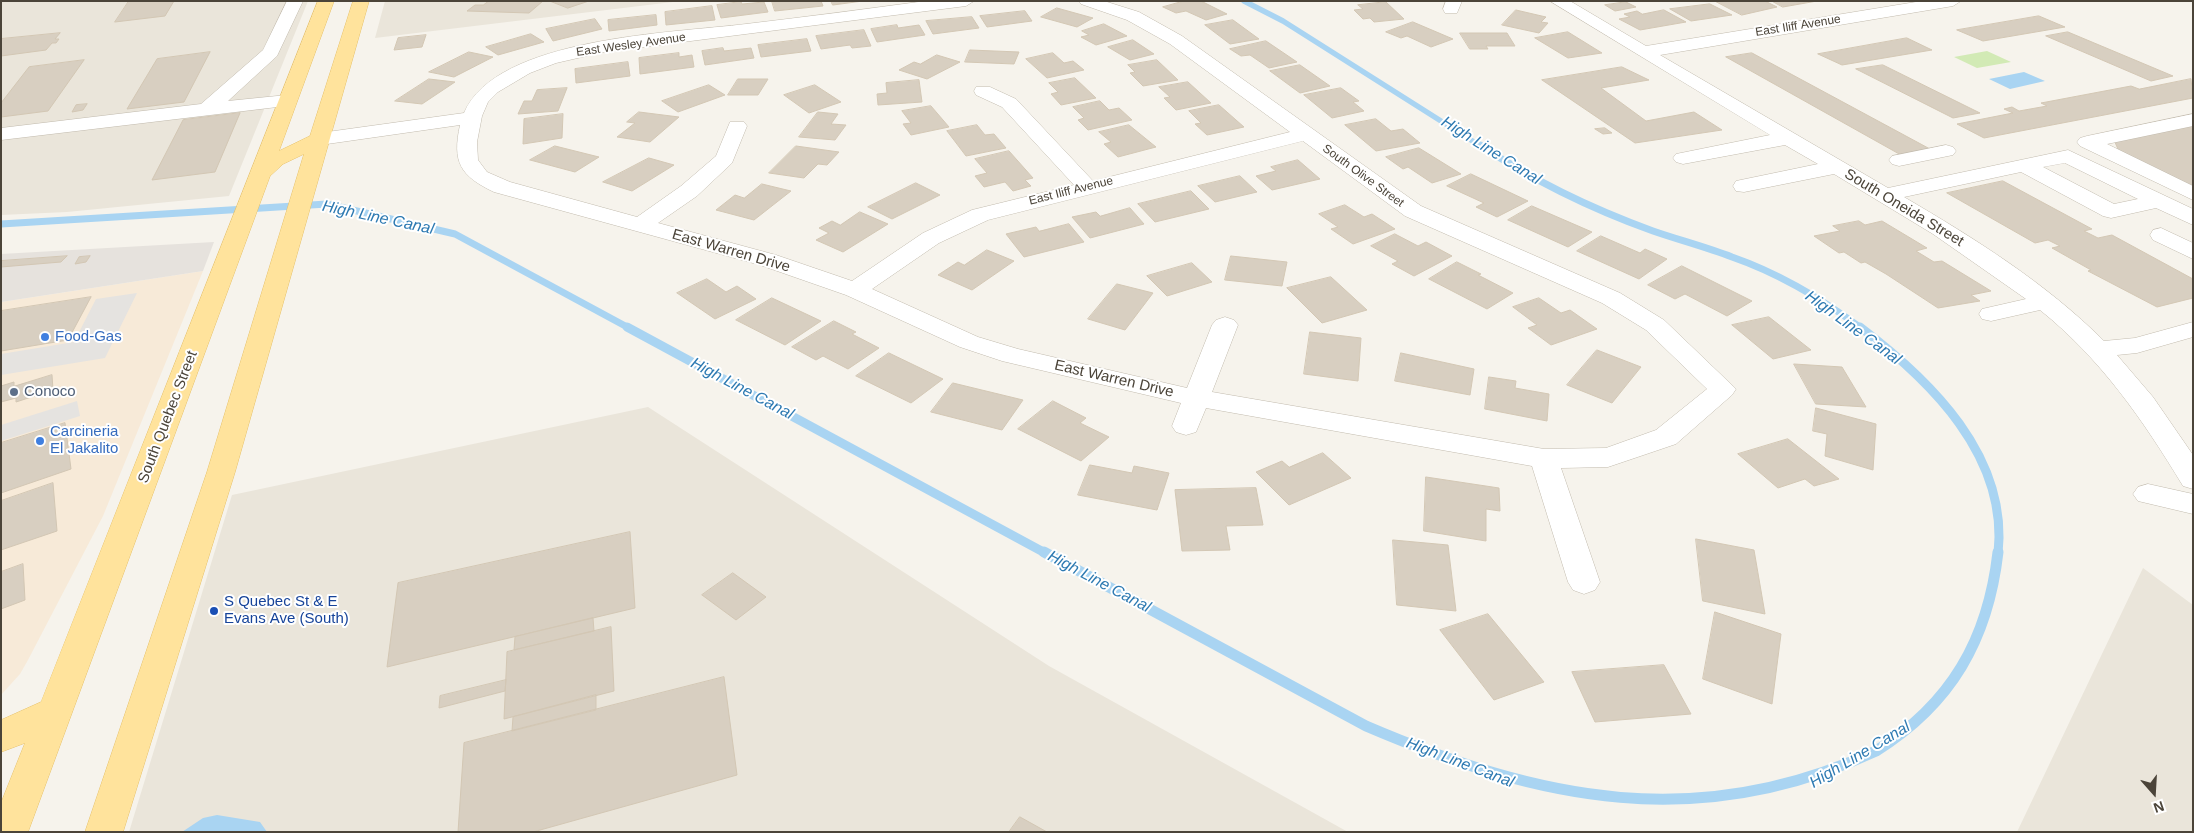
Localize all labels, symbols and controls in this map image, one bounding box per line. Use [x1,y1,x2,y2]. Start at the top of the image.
street label: East Iliff Avenue [1754,12,1842,40]
street label: East Wesley Avenue [575,30,687,60]
water label: High Line Canal [1438,113,1544,189]
street label: South Olive Street [1319,142,1407,210]
street label: South Oneida Street [1841,165,1967,251]
street label: East Iliff Avenue [1027,174,1115,208]
water label: High Line Canal [320,197,436,239]
street label: East Warren Drive [670,226,792,276]
water label: High Line Canal [1801,287,1905,369]
place label: Food-Gas [55,328,122,346]
marker: Food-Gas [39,331,51,343]
street label: South Quebec Street [134,348,202,486]
water label: High Line Canal [687,354,797,424]
street label: East Warren Drive [1053,357,1175,401]
place label: Conoco [24,383,76,401]
marker: Conoco [8,386,20,398]
place label: Carcineria El Jakalito [50,423,118,458]
marker: Carcineria El Jakalito [34,435,46,447]
water label: High Line Canal [1044,547,1154,617]
place label: S Quebec St & E Evans Ave (South) [224,593,349,628]
marker: S Quebec St & E Evans Ave (South) [208,605,220,617]
water label: High Line Canal [1806,717,1914,793]
water label: High Line Canal [1403,734,1517,792]
north arrow [2129,768,2179,818]
text: N [2151,798,2166,816]

